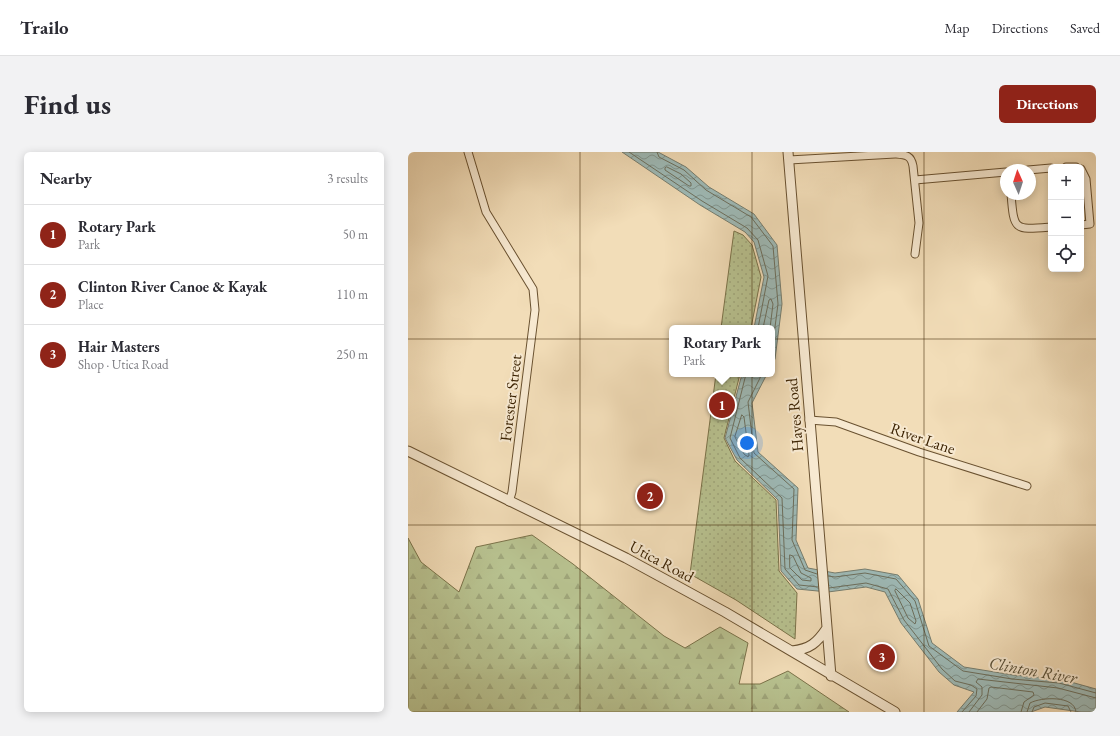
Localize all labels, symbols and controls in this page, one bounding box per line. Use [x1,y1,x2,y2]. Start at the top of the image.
text: Trailo [20,15,69,40]
text: Map [944,19,970,37]
text: Directions [992,19,1048,37]
text: Saved [1070,19,1100,37]
button: Directions [999,85,1096,123]
text: Find us [24,86,111,122]
north arrow [1000,164,1036,200]
map controls [1048,164,1084,272]
button: + [1048,164,1084,200]
text: Nearby [40,167,92,189]
text: 3 results [327,170,368,187]
button: − [1048,200,1084,236]
text: Rotary Park [78,217,156,236]
text: 1 [50,226,56,243]
text: 50 m [343,226,368,243]
text: Park [78,236,100,253]
button: locate [1048,236,1084,272]
text: Clinton River Canoe & Kayak [78,277,267,296]
text: 2 [50,286,56,303]
text: 110 m [337,286,368,303]
text: Place [78,296,104,313]
popup [669,325,775,377]
text: Rotary Park [683,333,761,352]
text: Hair Masters [78,337,160,356]
text: 3 [50,346,56,363]
text: 250 m [337,346,368,363]
text: Park [683,352,705,369]
street label: Forester Street [495,353,526,443]
text: Shop · Utica Road [78,356,169,373]
street label: Hayes Road [781,376,808,453]
pin: 1 [709,390,735,420]
street label: River Lane [888,418,958,459]
your location [737,433,757,453]
pin: 2 [637,481,663,511]
street label: Utica Road [626,536,698,588]
pin: 3 [869,642,895,672]
water label: Clinton River [987,651,1080,689]

